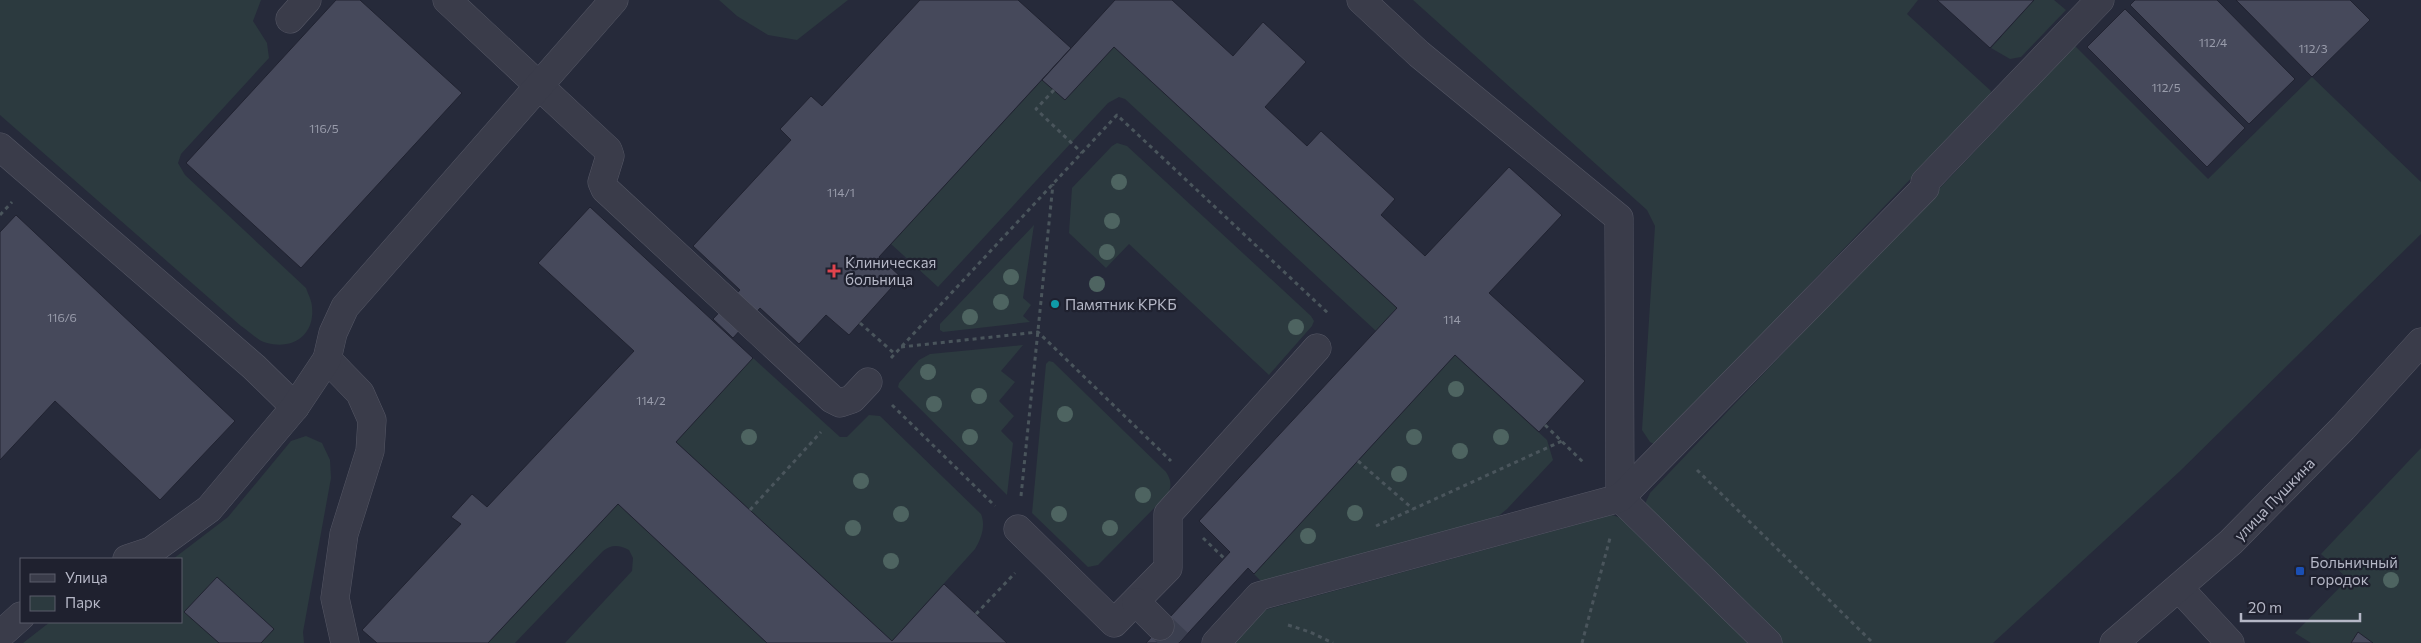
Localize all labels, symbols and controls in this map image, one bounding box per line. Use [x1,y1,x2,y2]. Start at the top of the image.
house number: 112/4 [2199,35,2227,49]
house number: 112/3 [2298,41,2328,55]
house number: 112/5 [2151,80,2181,94]
house number: 116/5 [309,121,339,135]
house number: 114/1 [827,185,855,199]
place label: Клиническая больница [845,253,936,288]
marker: Клиническая больница [827,264,841,278]
place label: Памятник КРКБ [1065,295,1177,313]
marker: Памятник КРКБ [1049,298,1061,310]
house number: 116/6 [47,310,77,324]
house number: 114 [1443,312,1461,326]
house number: 114/2 [636,393,666,407]
street label: улица Пушкина [2230,454,2318,544]
place label: Больничный городок [2310,553,2398,588]
legend [20,558,182,623]
marker: Больничный городок [2294,565,2306,577]
text: Улица [65,568,107,586]
scale bar [2241,590,2360,622]
text: Парк [65,593,101,611]
text: 20 m [2248,598,2282,616]

